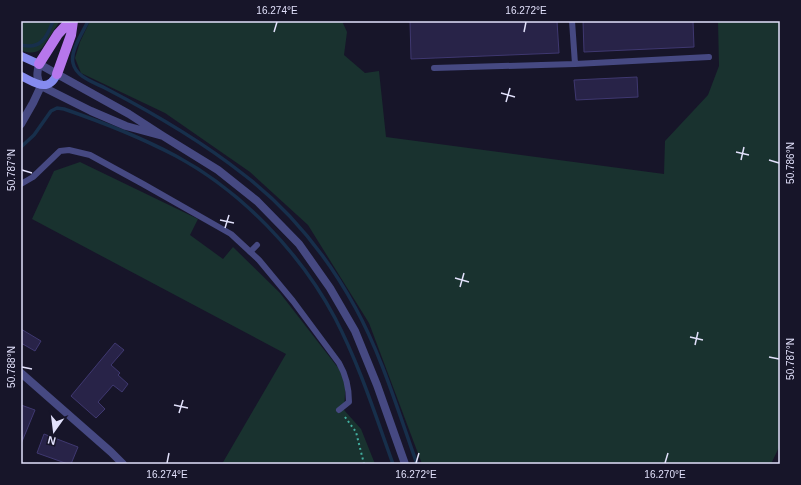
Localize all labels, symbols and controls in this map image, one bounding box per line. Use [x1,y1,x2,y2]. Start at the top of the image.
text: 16.274°E [256,5,298,16]
text: 16.272°E [505,5,547,16]
text: 50.786°N [785,142,796,184]
text: 50.787°N [6,149,17,191]
text: 50.787°N [785,338,796,380]
text: 50.788°N [6,346,17,388]
north arrow [34,411,74,451]
text: N [46,434,57,447]
text: 16.274°E [146,469,188,480]
text: 16.272°E [395,469,437,480]
text: 16.270°E [644,469,686,480]

